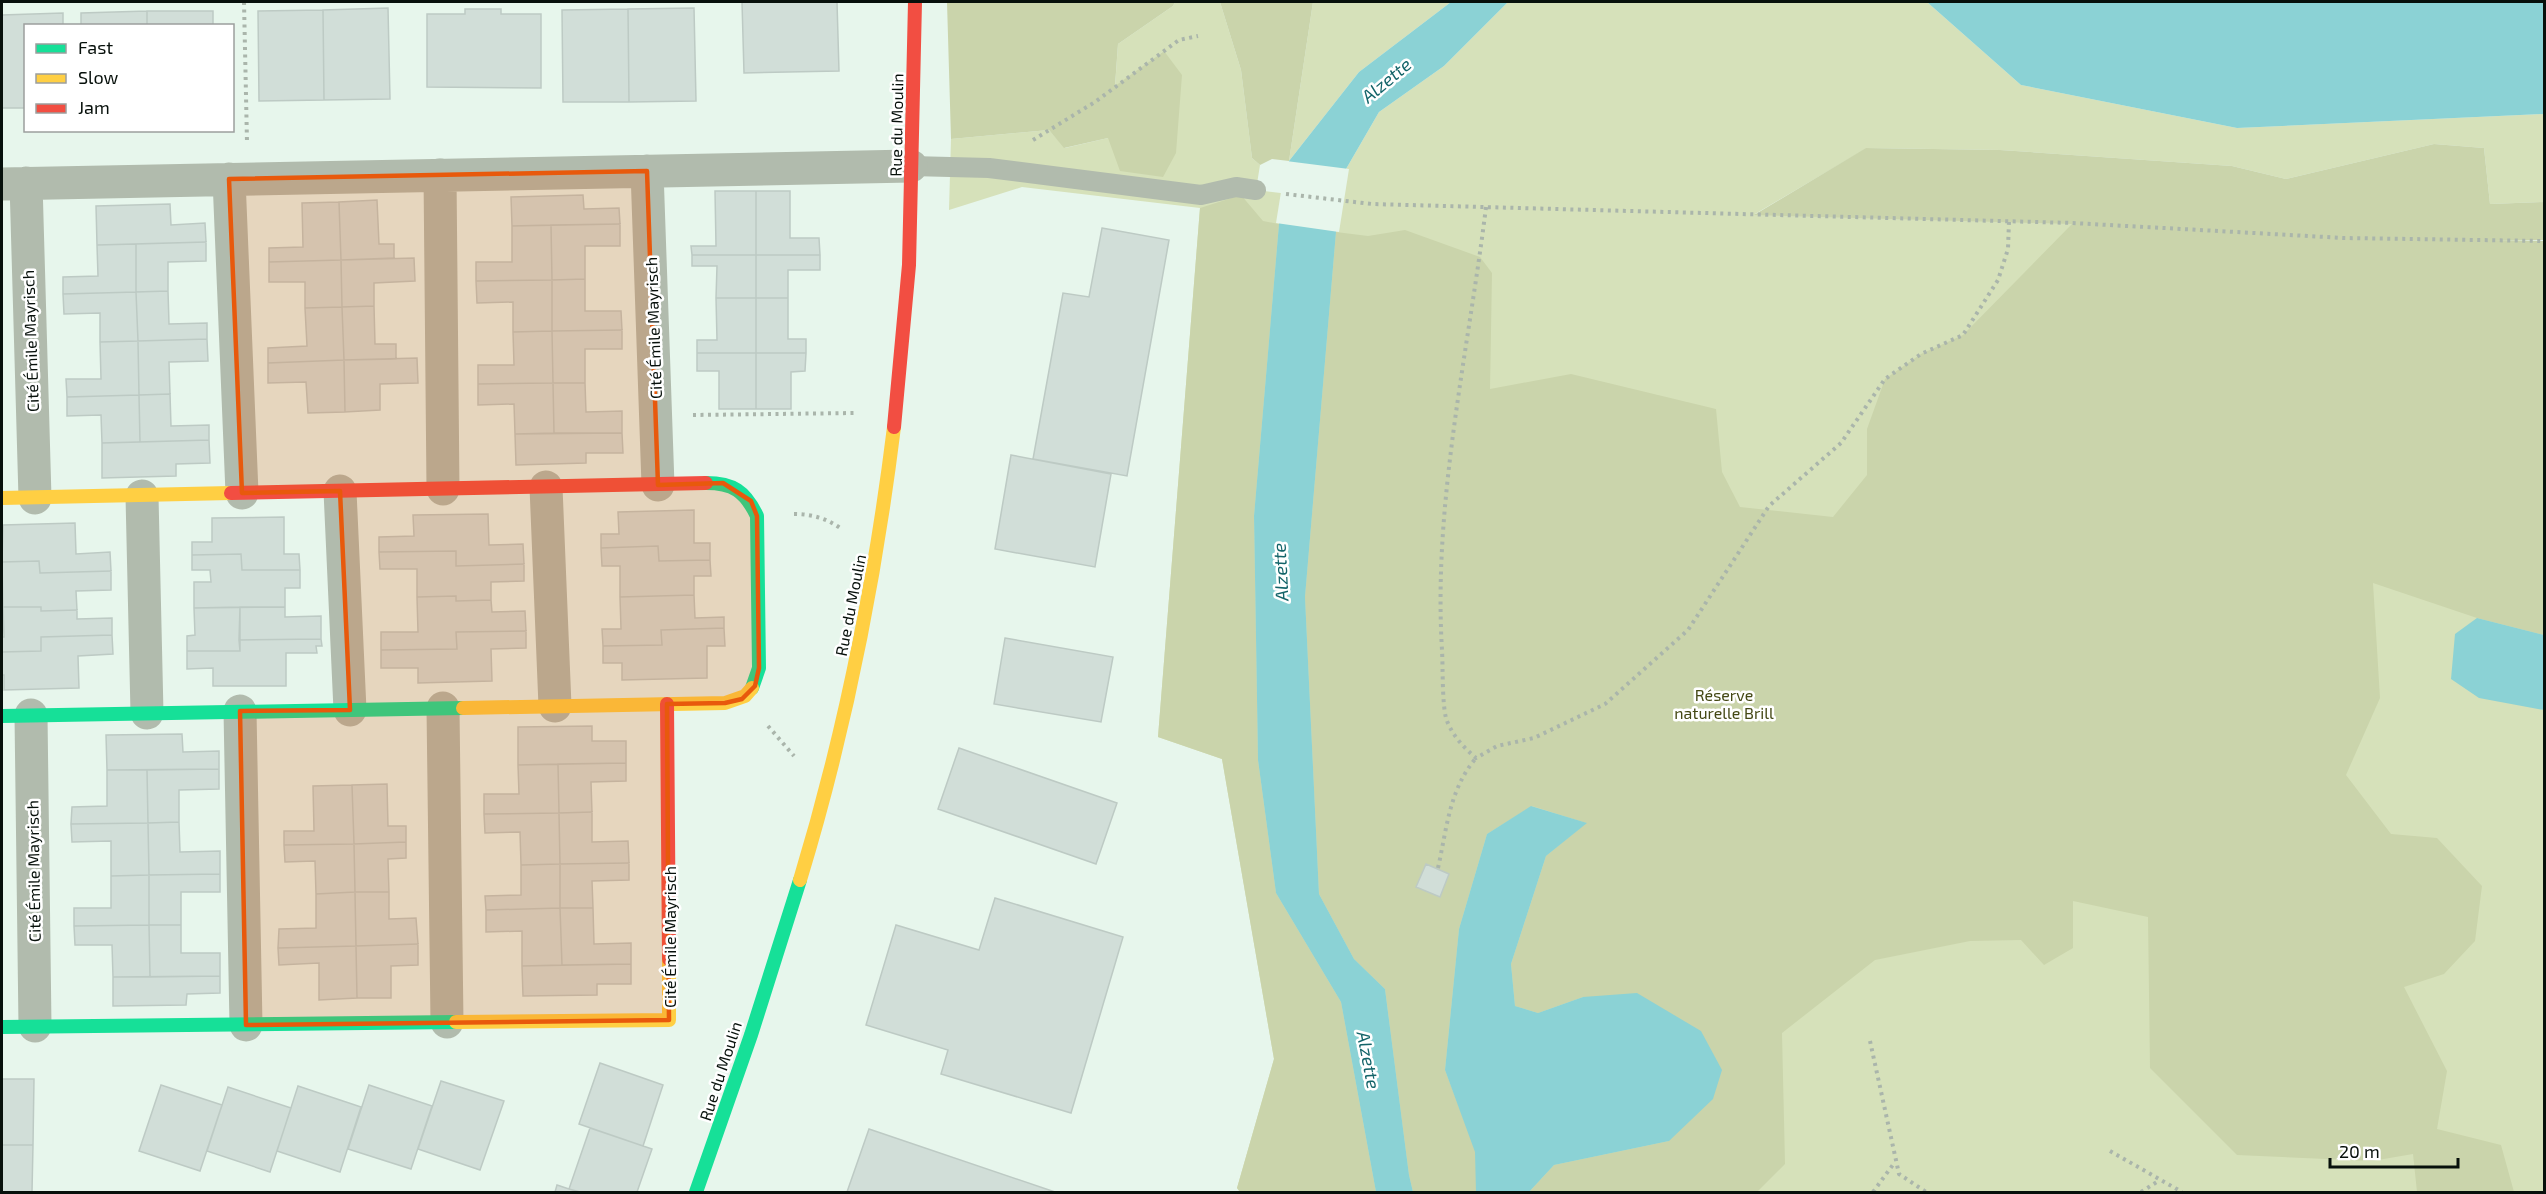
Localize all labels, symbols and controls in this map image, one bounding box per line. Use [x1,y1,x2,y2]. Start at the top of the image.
legend [24,24,234,132]
text: Fast [78,36,113,58]
water label: Alzette [1356,53,1416,108]
text: Slow [78,66,119,88]
street label: Rue du Moulin [886,73,906,177]
text: Jam [78,96,110,118]
street label: Cité Émile Mayrisch [641,257,665,399]
street label: Cité Émile Mayrisch [18,270,42,412]
water label: Alzette [1267,542,1293,603]
street label: Rue du Moulin [831,552,869,658]
park label: Réserve naturelle Brill [1674,685,1774,722]
street label: Cité Émile Mayrisch [22,800,44,942]
street label: Cité Émile Mayrisch [660,866,679,1008]
street label: Rue du Moulin [695,1019,745,1123]
water label: Alzette [1352,1028,1385,1091]
scale bar [2330,1131,2458,1169]
text: 20 m [2339,1140,2380,1162]

